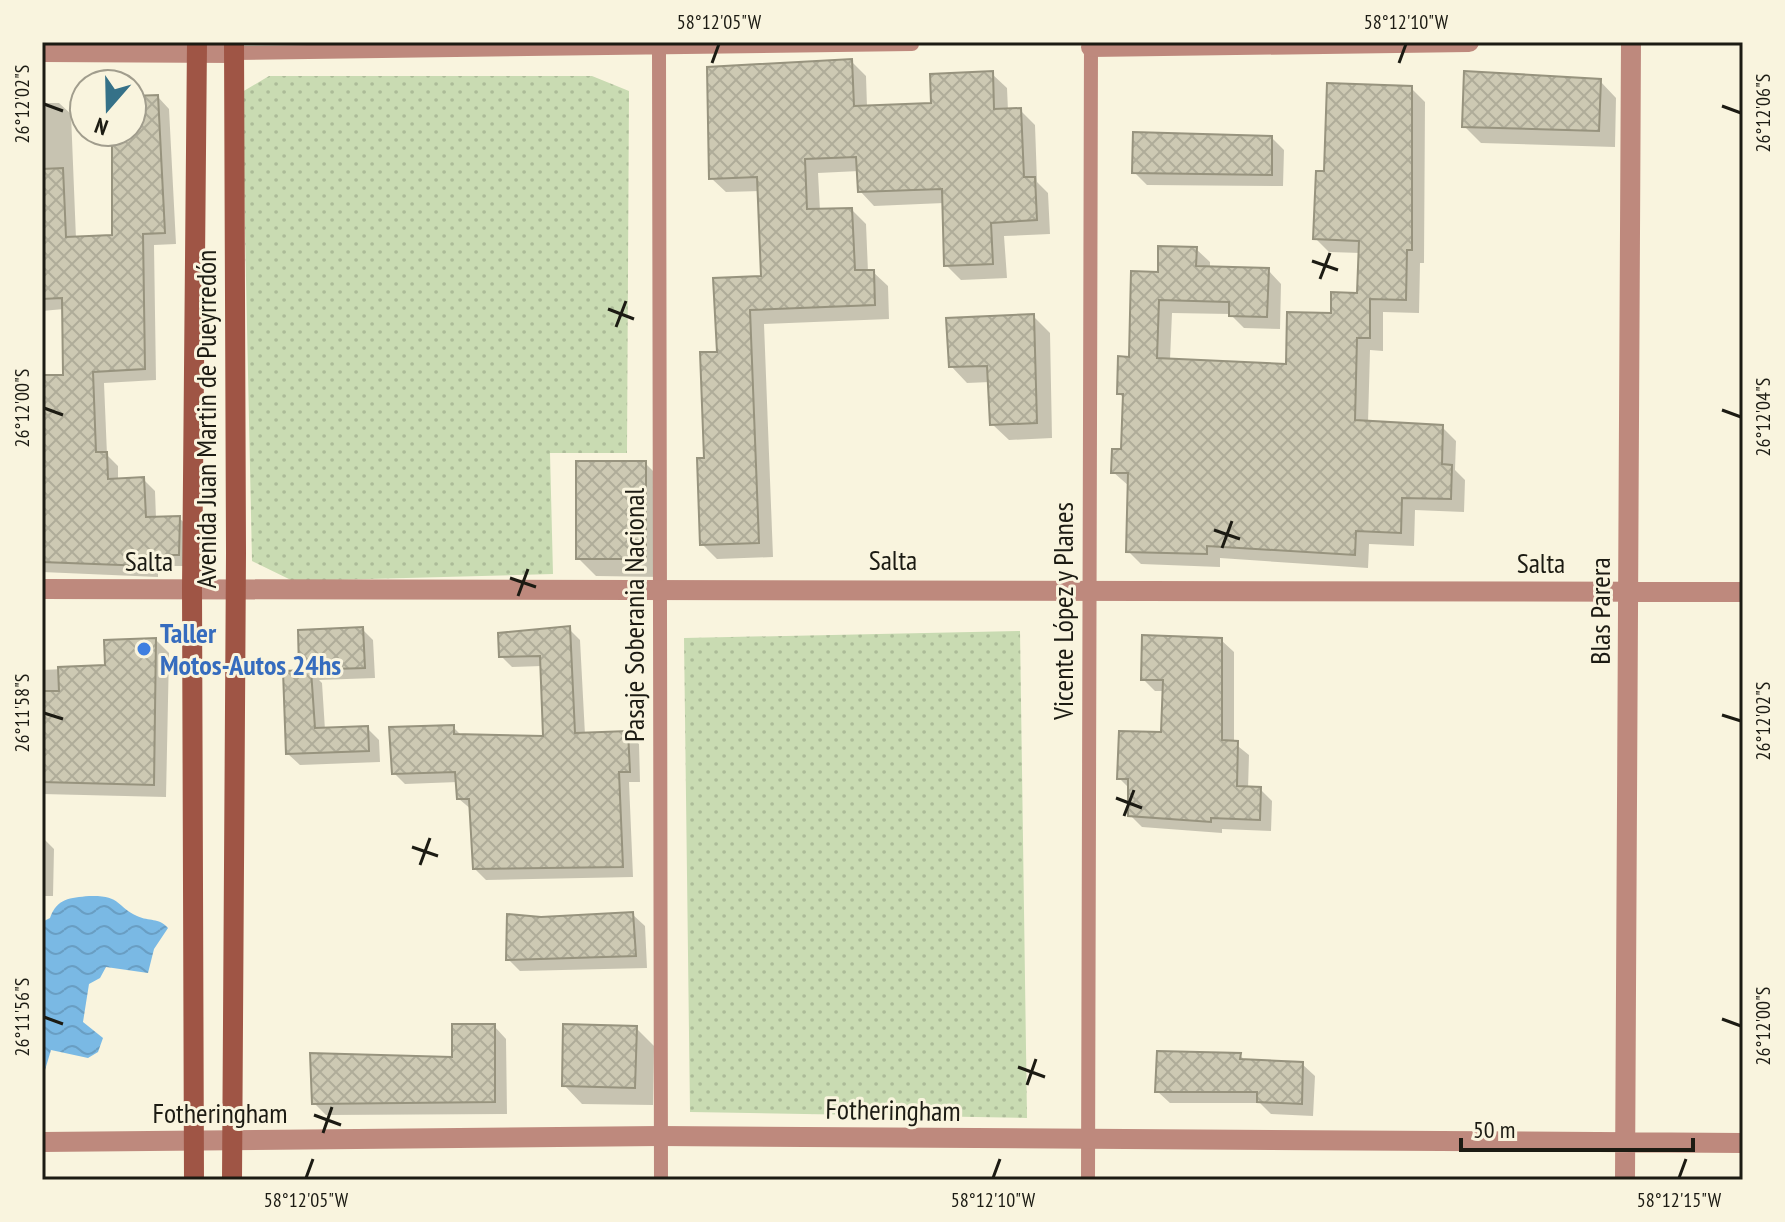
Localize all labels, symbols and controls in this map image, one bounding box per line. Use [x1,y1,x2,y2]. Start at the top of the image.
text: 58°12'05"W [677,9,762,35]
text: 58°12'10"W [1364,9,1449,35]
text: 26°12'02"S [9,65,35,143]
north arrow [68,68,148,148]
text: 26°12'06"S [1750,74,1776,152]
text: N [91,112,112,142]
street label: Avenida Juan Martin de Pueyrredón [187,250,224,588]
text: 26°12'00"S [9,369,35,447]
text: 26°12'04"S [1750,378,1776,456]
street label: Pasaje Soberania Nacional [615,488,652,742]
street label: Vicente López y Planes [1044,502,1081,721]
street label: Salta [869,541,917,578]
street label: Salta [125,542,173,579]
street label: Salta [1517,544,1565,581]
street label: Blas Parera [1581,557,1618,665]
place label: Taller Motos-Autos 24hs [160,614,341,683]
marker: Taller Motos-Autos 24hs [135,640,153,658]
text: 26°11'58"S [9,674,35,752]
text: 26°12'02"S [1750,682,1776,760]
text: 26°11'56"S [9,978,35,1056]
text: 26°12'00"S [1750,987,1776,1065]
street label: Fotheringham [825,1090,961,1129]
street label: Fotheringham [152,1094,288,1131]
scale bar [1461,1102,1693,1152]
text: 50 m [1473,1114,1515,1145]
text: 58°12'05"W [264,1187,349,1213]
text: 58°12'10"W [951,1187,1036,1213]
text: 58°12'15"W [1637,1187,1722,1213]

